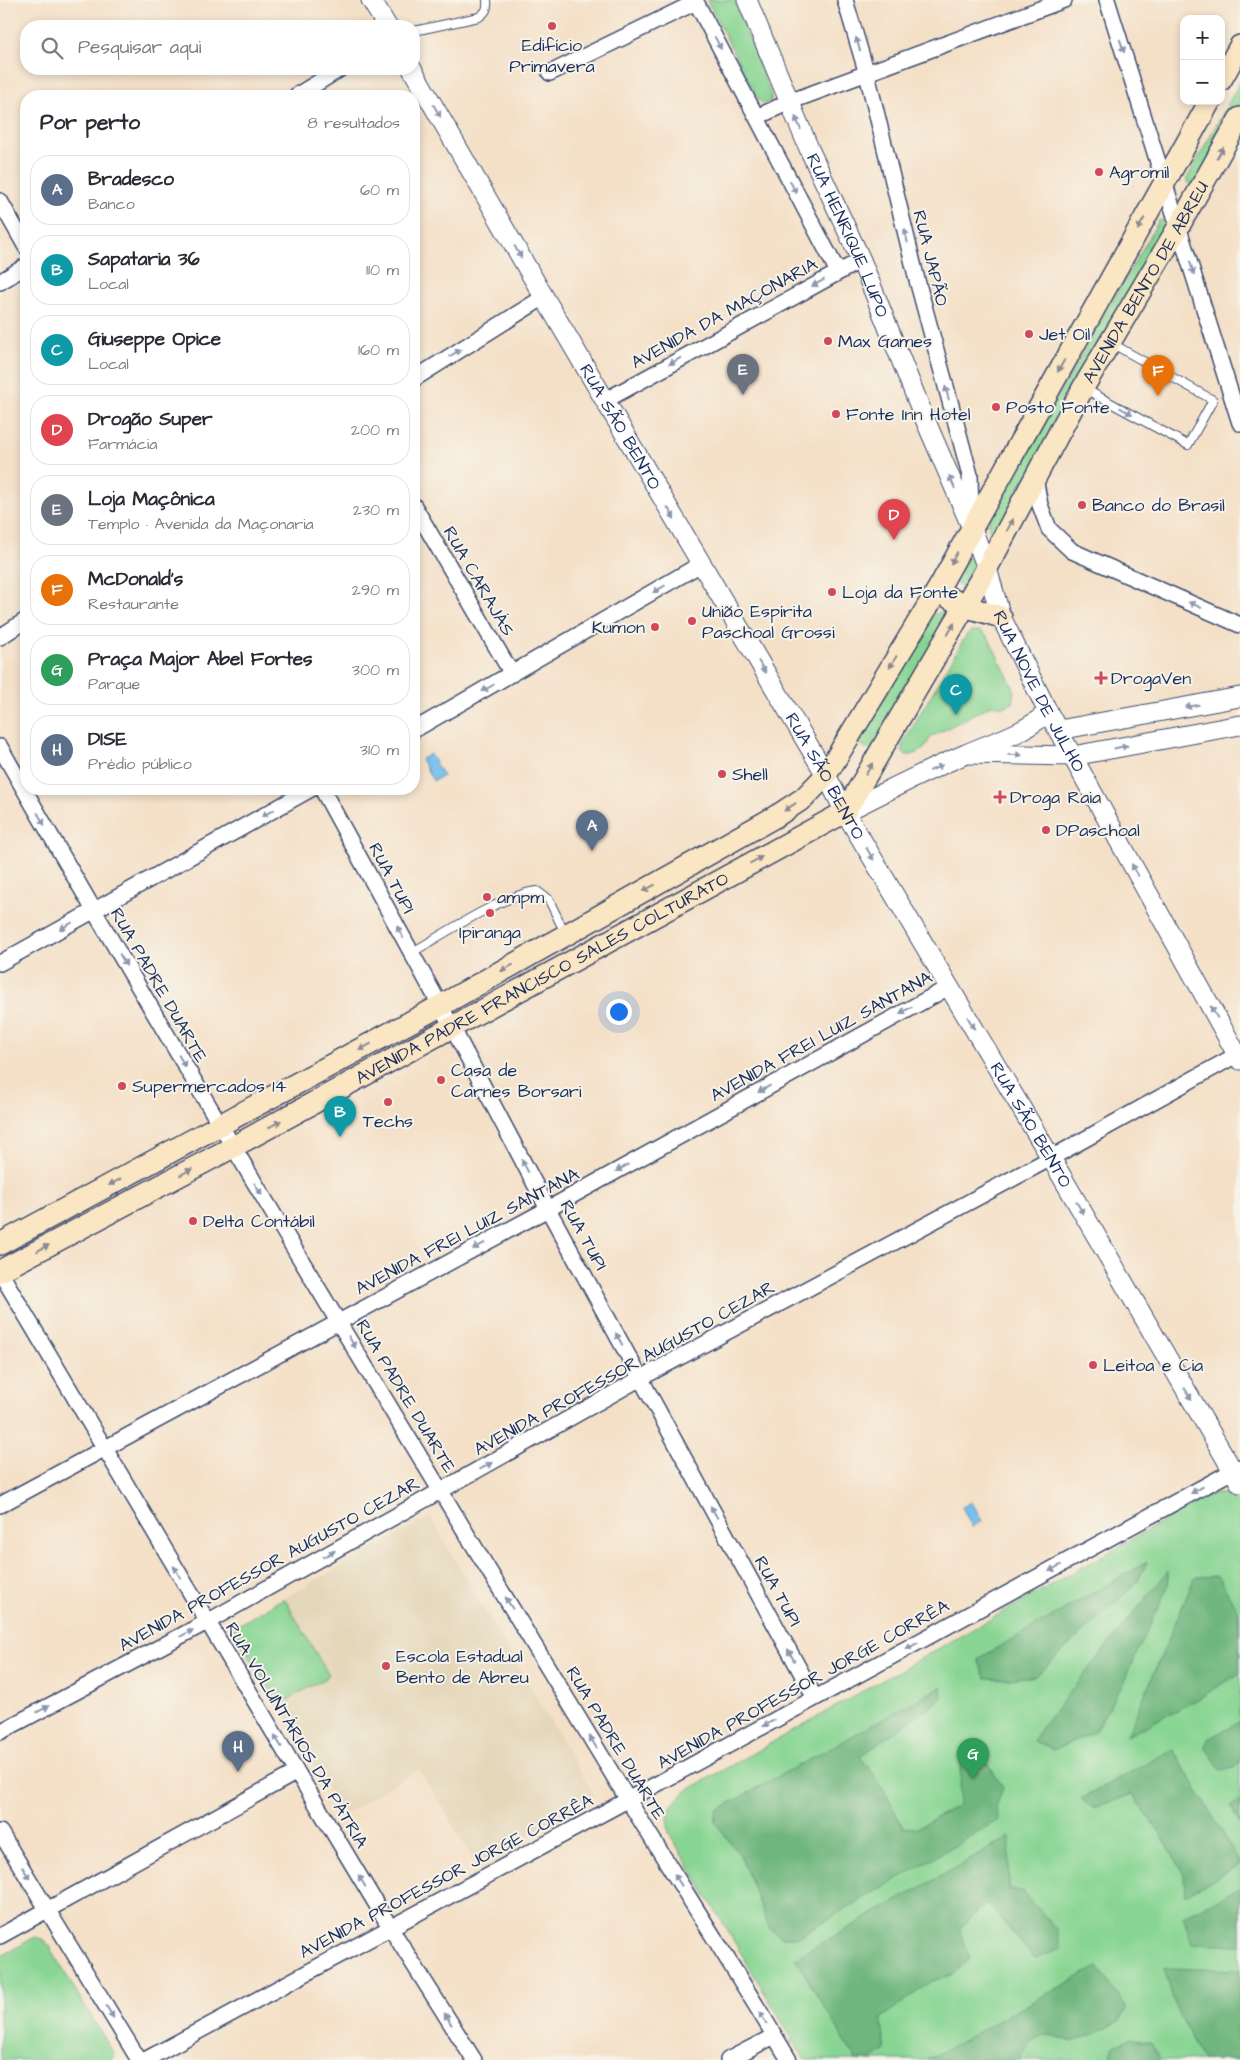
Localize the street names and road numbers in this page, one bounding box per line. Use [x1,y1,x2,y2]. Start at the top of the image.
street label: RUA HENRIQUE LUPO [800,149,895,321]
street label: AVENIDA BENTO DE ABREU [1077,176,1215,388]
street label: RUA JAPÃO [907,208,954,309]
street label: AVENIDA DA MAÇONARIA [627,253,821,373]
street label: RUA SÃO BENTO [573,359,667,494]
street label: RUA CARAJÁS [437,522,520,641]
street label: RUA NOVE DE JULHO [987,606,1091,777]
street label: RUA SÃO BENTO [779,708,871,844]
street label: RUA TUPI [362,838,421,918]
street label: AVENIDA PADRE FRANCISCO SALES COLTURATO [351,866,733,1091]
street label: RUA PADRE DUARTE [104,903,213,1068]
street label: AVENIDA FREI LUIZ SANTANA [706,965,937,1108]
street label: RUA SÃO BENTO [984,1058,1078,1193]
street label: AVENIDA FREI LUIZ SANTANA [351,1161,584,1301]
street label: RUA TUPI [554,1195,613,1275]
street label: AVENIDA PROFESSOR AUGUSTO CEZAR [469,1275,779,1462]
street label: RUA PADRE DUARTE [350,1315,462,1478]
street label: AVENIDA PROFESSOR AUGUSTO CEZAR [114,1471,424,1658]
street label: RUA TUPI [748,1551,807,1631]
street label: AVENIDA PROFESSOR JORGE CORRÊA [653,1593,954,1775]
street label: RUA VOLUNTÁRIOS DA PÁTRIA [219,1618,374,1853]
street label: RUA PADRE DUARTE [560,1662,672,1825]
street label: AVENIDA PROFESSOR JORGE CORRÊA [295,1788,598,1965]

